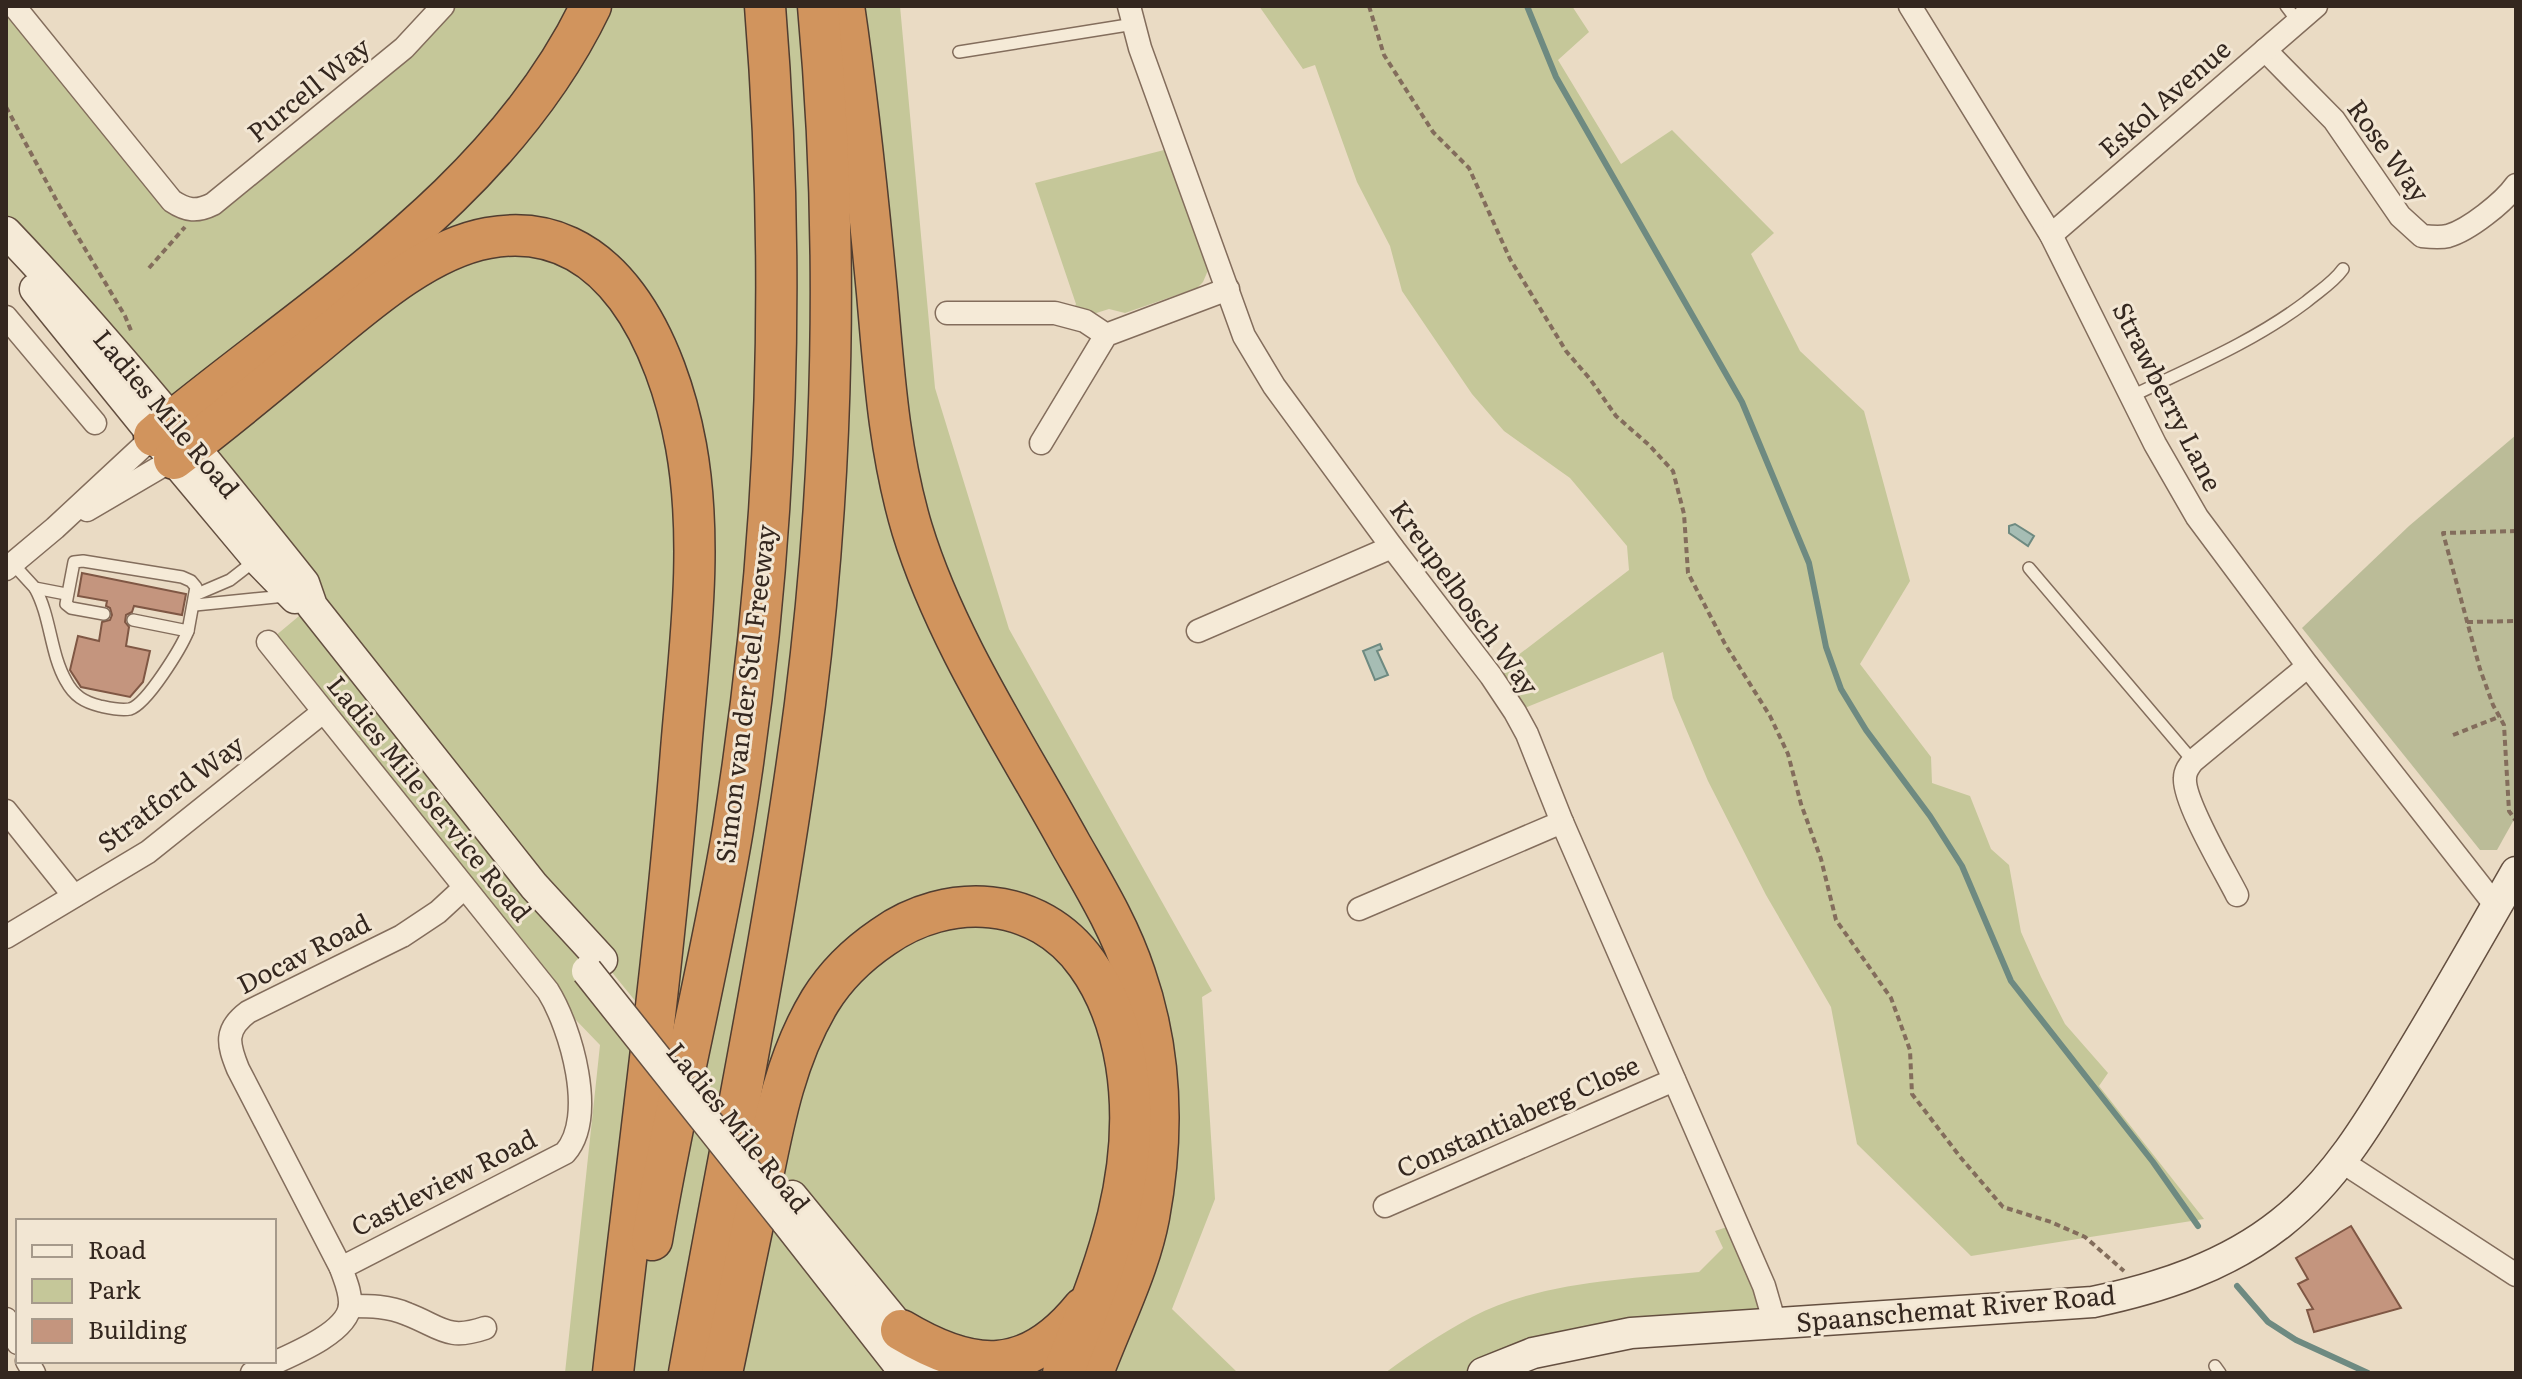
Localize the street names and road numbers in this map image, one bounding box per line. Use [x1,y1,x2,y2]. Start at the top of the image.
street label: Purcell Way [238,26,377,150]
street label: Eskol Avenue [2089,29,2238,166]
street label: Rose Way [2339,90,2441,209]
street label: Strawberry Lane [2105,295,2234,497]
street label: Ladies Mile Road [86,320,250,505]
street label: Kreupelbosch Way [1382,491,1550,702]
street label: Simon van der Stel Freeway [703,522,784,865]
street label: Ladies Mile Service Road [319,666,543,929]
street label: Stratford Way [88,724,251,860]
street label: Docav Road [230,902,376,1002]
street label: Ladies Mile Road [659,1033,821,1220]
street label: Constantiaberg Close [1389,1044,1645,1186]
street label: Castleview Road [344,1117,542,1244]
street label: Spaanschemat River Road [1794,1273,2117,1340]

